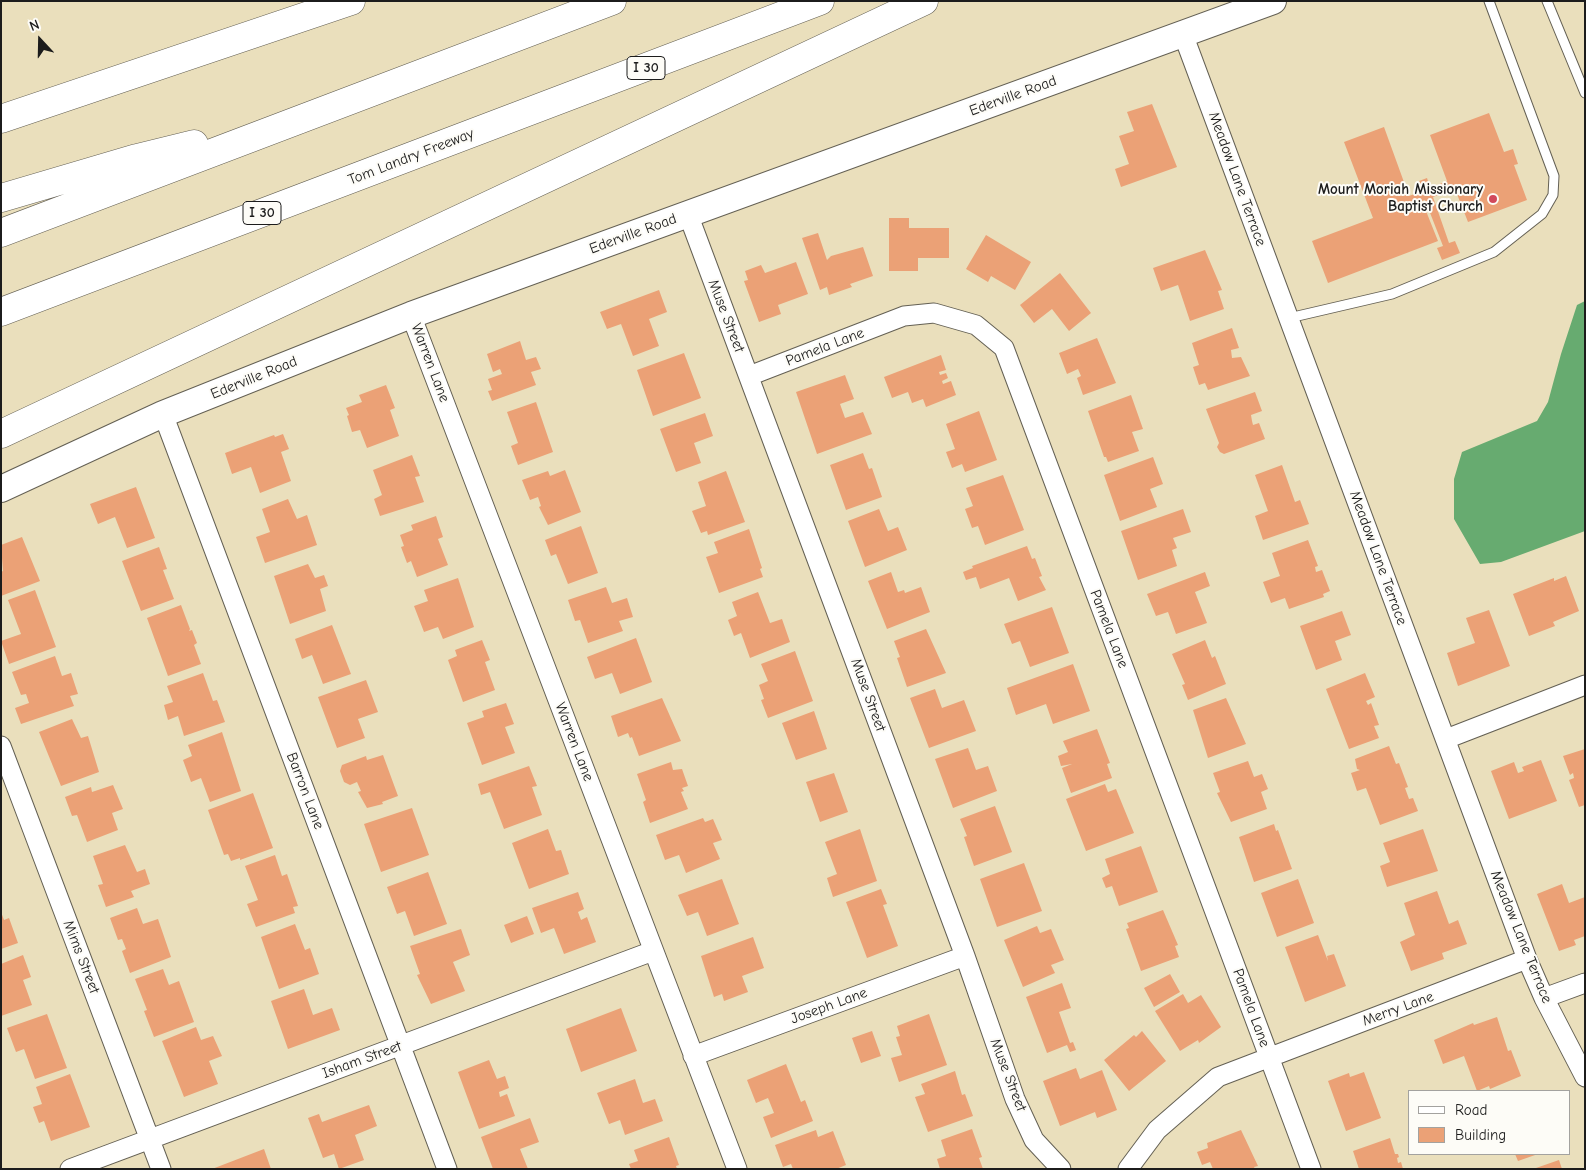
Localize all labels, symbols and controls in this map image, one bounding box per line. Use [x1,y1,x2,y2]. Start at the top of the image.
north arrow [15,15,65,65]
text: N [27,16,42,35]
road number: I 30 [627,56,665,80]
street label: Ederville Road [967,72,1059,120]
street label: Meadow Lane Terrace [1204,109,1270,249]
street label: Tom Landry Freeway [346,125,476,189]
place label: Mount Moriah Missionary Baptist Church [1318,181,1483,216]
marker: Mount Moriah Missionary Baptist Church [1487,193,1499,205]
road number: I 30 [243,202,281,224]
street label: Ederville Road [587,210,679,258]
street label: Muse Street [704,277,748,355]
street label: Warren Lane [407,321,453,405]
street label: Pamela Lane [783,324,867,370]
street label: Ederville Road [208,352,300,404]
street label: Meadow Lane Terrace [1345,488,1411,628]
street label: Pamela Lane [1086,587,1132,671]
street label: Muse Street [846,656,890,734]
street label: Warren Lane [551,700,597,784]
street label: Barron Lane [282,750,328,832]
street label: Meadow Lane Terrace [1486,868,1556,1006]
street label: Mims Street [59,918,103,996]
street label: Pamela Lane [1228,966,1274,1050]
street label: Joseph Lane [788,984,870,1028]
street label: Merry Lane [1360,988,1436,1030]
street label: Muse Street [986,1036,1030,1114]
street label: Isham Street [320,1037,404,1083]
legend [1408,1090,1571,1155]
text: Road [1455,1101,1487,1119]
text: Building [1455,1126,1506,1144]

